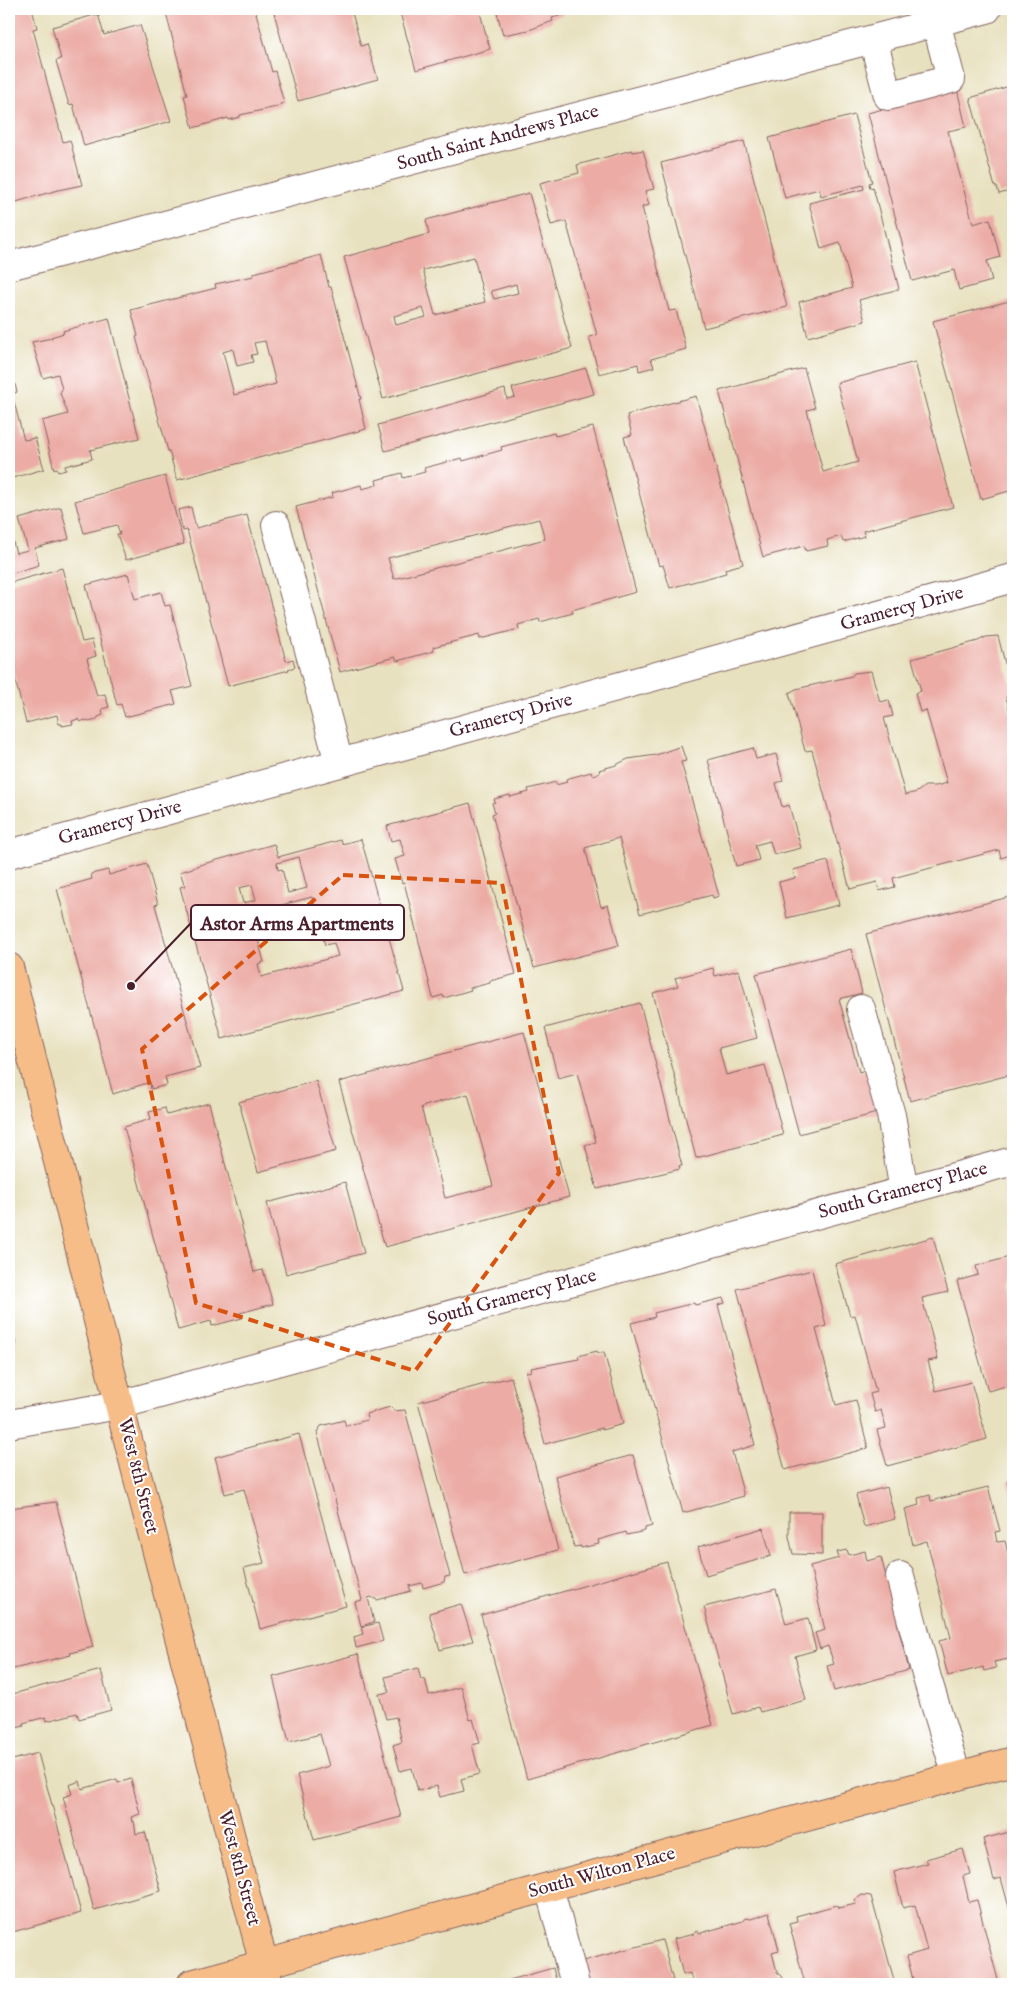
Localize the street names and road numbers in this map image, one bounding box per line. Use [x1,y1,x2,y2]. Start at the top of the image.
street label: South Saint Andrews Place [395,99,602,176]
street label: Gramercy Drive [838,581,966,637]
street label: Gramercy Drive [447,688,575,744]
street label: Gramercy Drive [56,795,184,851]
street label: South Gramercy Place [816,1157,990,1225]
street label: South Gramercy Place [425,1264,599,1332]
street label: West 8th Street [112,1416,164,1537]
street label: West 8th Street [212,1808,266,1929]
street label: South Wilton Place [526,1842,678,1904]

